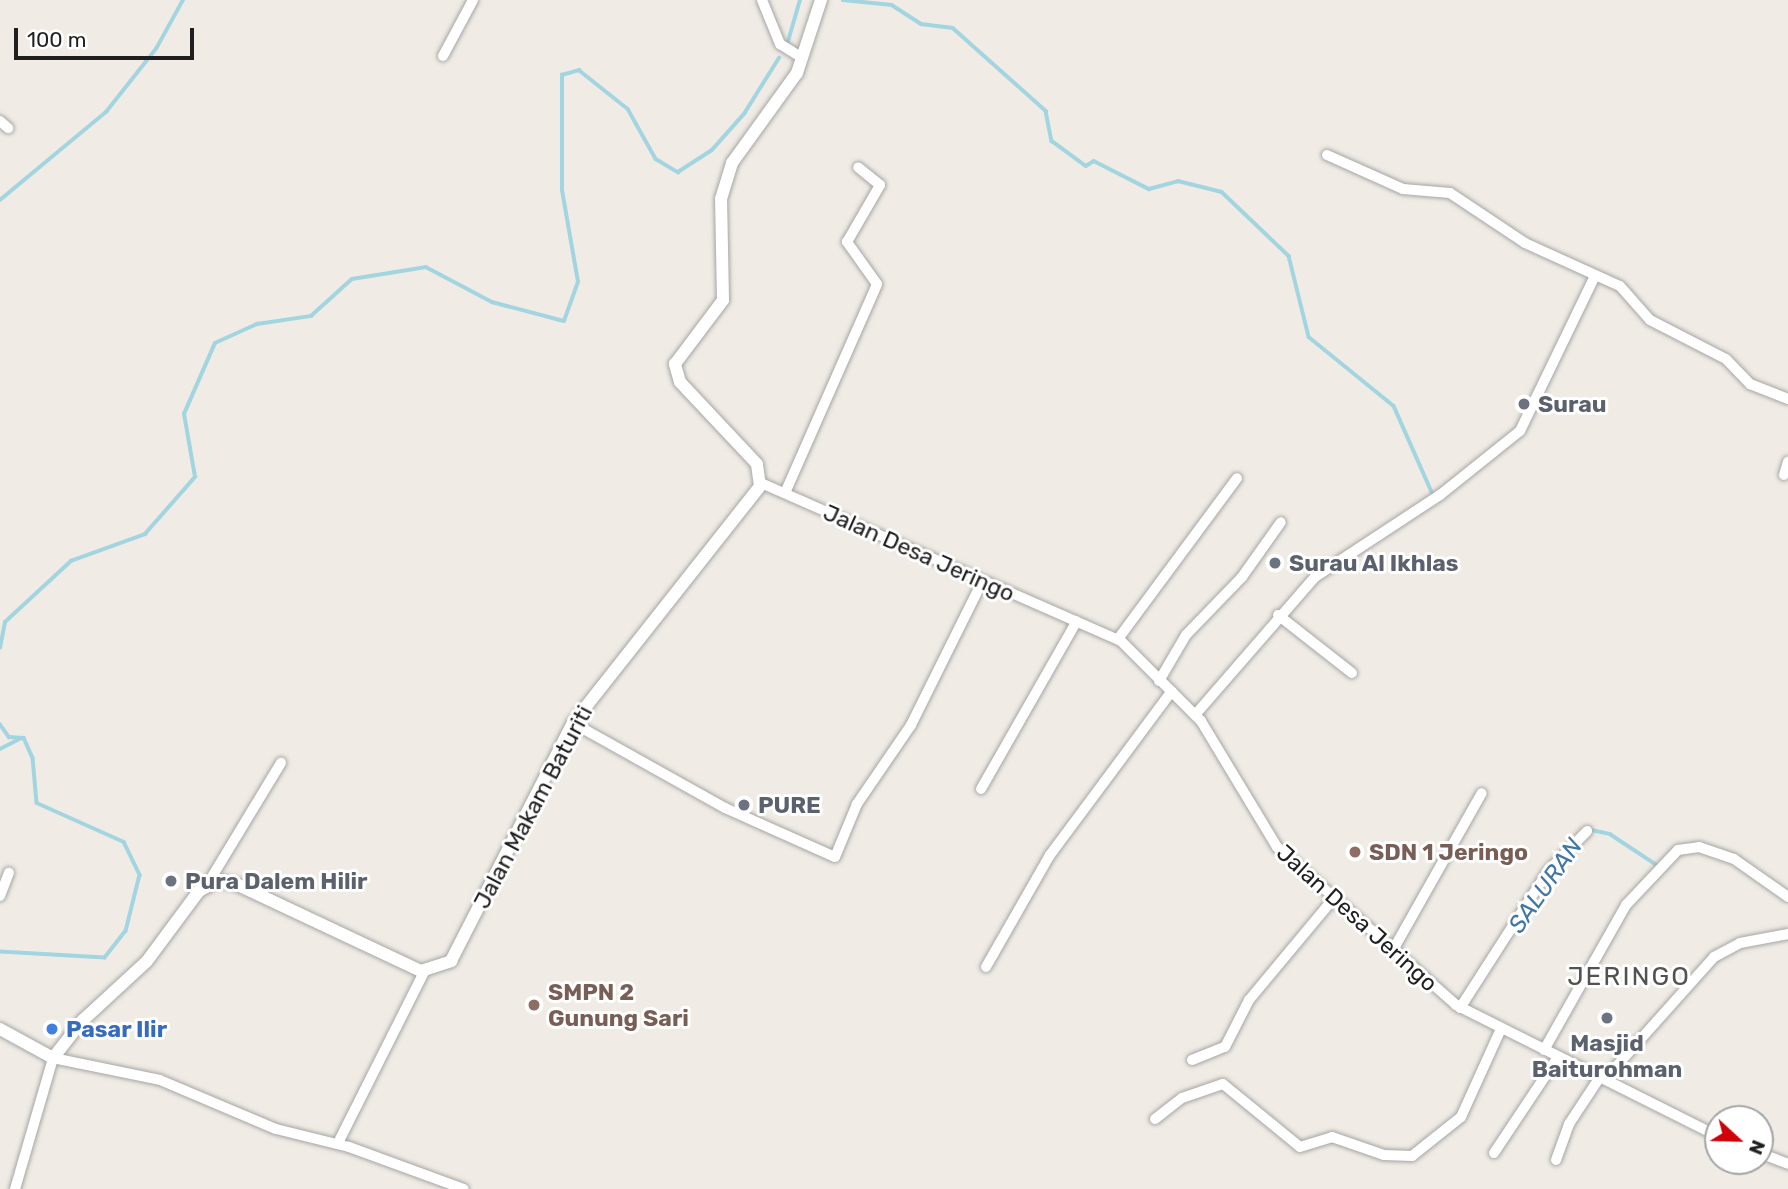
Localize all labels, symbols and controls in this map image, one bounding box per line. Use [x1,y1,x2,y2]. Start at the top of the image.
scale bar [18,14,198,58]
text: 100 m [27,27,86,52]
place label: Surau [1538,390,1607,418]
marker: Surau [1516,396,1532,412]
street label: Jalan Desa Jeringo [819,498,1019,608]
place label: Surau Al Ikhlas [1289,549,1459,577]
marker: Surau Al Ikhlas [1267,555,1283,571]
street label: Jalan Makam Baturiti [468,701,598,913]
place label: PURE [758,791,821,819]
marker: PURE [736,797,752,813]
water label: SALURAN [1503,833,1589,939]
place label: SDN 1 Jeringo [1369,838,1528,866]
street label: Jalan Desa Jeringo [1271,839,1443,997]
marker: SDN 1 Jeringo [1347,844,1363,860]
place label: Pura Dalem Hilir [185,867,368,895]
marker: Pura Dalem Hilir [163,873,179,889]
district label: JERINGO [1568,961,1690,993]
place label: SMPN 2 Gunung Sari [548,978,689,1032]
marker: SMPN 2 Gunung Sari [526,997,542,1013]
marker: Masjid Baiturohman [1599,1010,1615,1026]
place label: Pasar Ilir [66,1015,168,1043]
marker: Pasar Ilir [44,1021,60,1037]
place label: Masjid Baiturohman [1532,1029,1682,1083]
north arrow [1704,1105,1774,1175]
text: N [1744,1137,1770,1158]

